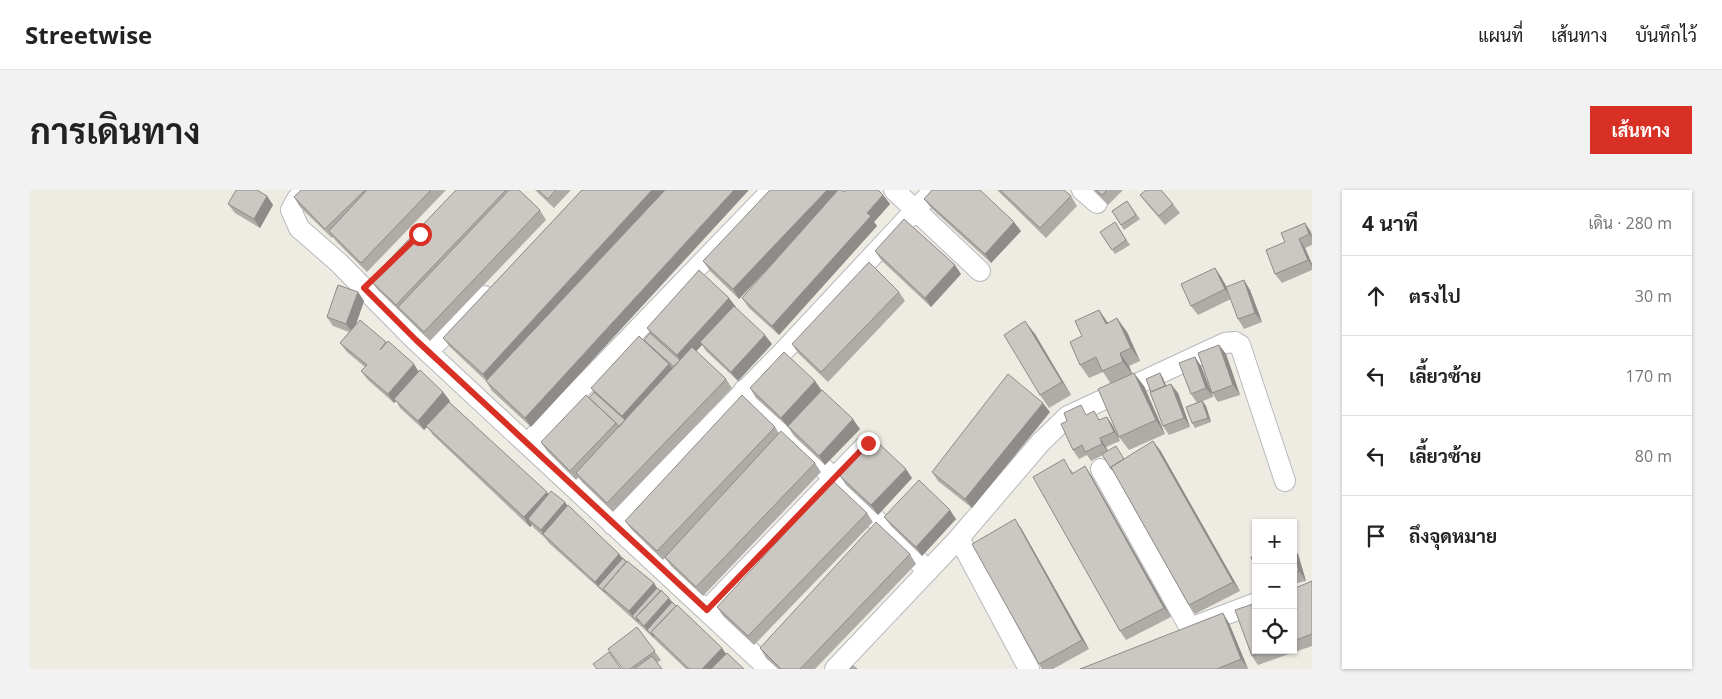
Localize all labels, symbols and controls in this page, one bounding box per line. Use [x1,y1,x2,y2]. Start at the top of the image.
text: Streetwise [25,18,152,51]
text: แผนที่ [1478,23,1523,47]
text: เส้นทาง [1551,23,1607,47]
text: บันทึกไว้ [1635,23,1697,47]
button: เส้นทาง [1590,106,1692,154]
text: การเดินทาง [30,107,200,154]
text: 4 นาที [1362,209,1418,237]
text: เดิน · 280 m [1588,212,1672,234]
route start [409,223,432,246]
icon: ahead [1362,282,1390,310]
text: ตรงไป [1409,283,1461,309]
text: 30 m [1635,285,1672,307]
icon: left [1362,362,1390,390]
text: เลี้ยวซ้าย [1409,363,1481,389]
text: 170 m [1626,365,1672,387]
route end [857,432,880,455]
icon: left [1362,442,1390,470]
text: เลี้ยวซ้าย [1409,443,1481,469]
text: 80 m [1635,445,1672,467]
map controls [1252,519,1297,654]
button: + [1252,519,1297,564]
icon: arrive [1362,522,1390,550]
text: ถึงจุดหมาย [1409,523,1497,549]
button: − [1252,564,1297,609]
button: locate [1252,609,1297,654]

